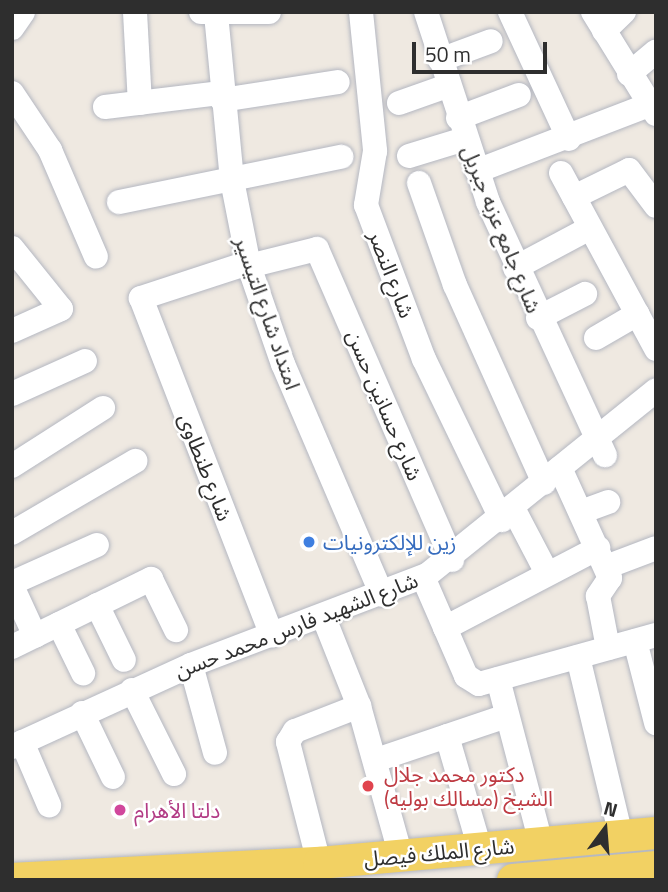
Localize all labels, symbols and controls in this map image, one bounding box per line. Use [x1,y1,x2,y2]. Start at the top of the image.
scale bar [416,28,551,72]
text: 50 m [425,38,471,70]
street label: شارع جامع عزبه جبريل [457,142,547,316]
street label: شارع النصر [364,227,420,321]
street label: امتداد شارع التيسير [230,233,306,393]
street label: شارع حسانين حسن [342,326,428,484]
street label: شارع طنطاوى [174,410,238,524]
place label: زين للإلكترونيات [323,529,456,555]
marker: زين للإلكترونيات [301,534,317,550]
street label: شارع الشهيد فارس محمد حسن [171,567,421,683]
place label: دكتور محمد جلال الشيخ (مسالك بوليه) [384,761,553,811]
marker: دكتور محمد جلال الشيخ (مسالك بوليه) [358,776,378,796]
text: N [601,793,621,824]
north arrow [570,794,640,864]
place label: دلتا الأهرام [134,797,220,823]
marker: دلتا الأهرام [112,802,128,818]
street label: شارع الملك فيصل [363,833,515,871]

